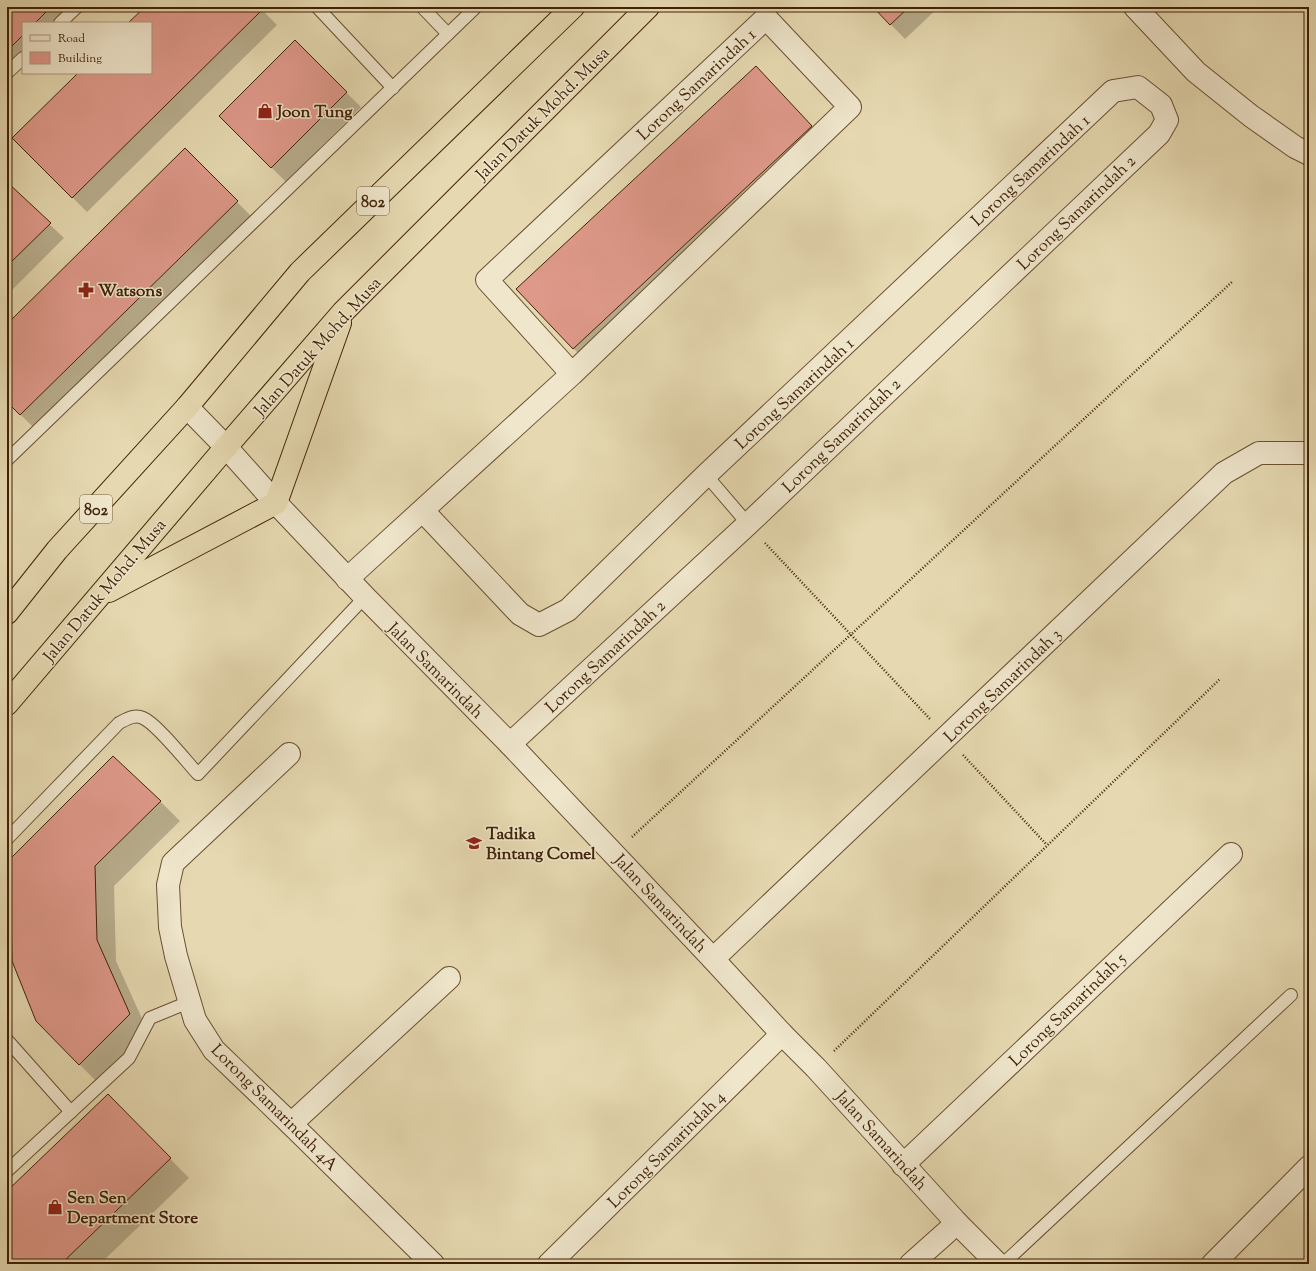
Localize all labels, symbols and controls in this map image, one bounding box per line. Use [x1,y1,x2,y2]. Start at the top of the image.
legend [22,22,152,74]
street label: Lorong Samarindah 1 [633,24,762,147]
text: Road [58,30,85,48]
street label: Jalan Datuk Mohd. Musa [471,42,616,187]
text: Building [58,50,102,68]
place label: Joon Tung [275,101,353,125]
shop icon: Joon Tung [256,102,274,120]
street label: Lorong Samarindah 1 [967,110,1096,233]
street label: Lorong Samarindah 2 [1013,150,1142,277]
road number: 802 [357,187,389,215]
street label: Jalan Datuk Mohd. Musa [249,272,388,423]
place label: Watsons [98,280,162,304]
pharmacy icon: Watsons [77,281,95,299]
street label: Lorong Samarindah 1 [731,333,860,456]
street label: Lorong Samarindah 2 [778,373,907,500]
road number: 802 [80,495,112,523]
street label: Jalan Datuk Mohd. Musa [38,514,173,669]
street label: Lorong Samarindah 2 [541,595,672,720]
street label: Jalan Samarindah [380,617,488,725]
street label: Lorong Samarindah 3 [939,624,1068,749]
place label: Tadika Bintang Comel [486,823,596,867]
school or university icon: Tadika Bintang Comel [465,834,483,852]
street label: Jalan Samarindah [607,849,712,959]
street label: Lorong Samarindah 5 [1004,948,1132,1073]
street label: Lorong Samarindah 4A [205,1039,343,1178]
street label: Jalan Samarindah [828,1085,932,1197]
street label: Lorong Samarindah 4 [603,1086,732,1215]
place label: Sen Sen Department Store [67,1187,198,1231]
shop icon: Sen Sen Department Store [46,1198,64,1216]

